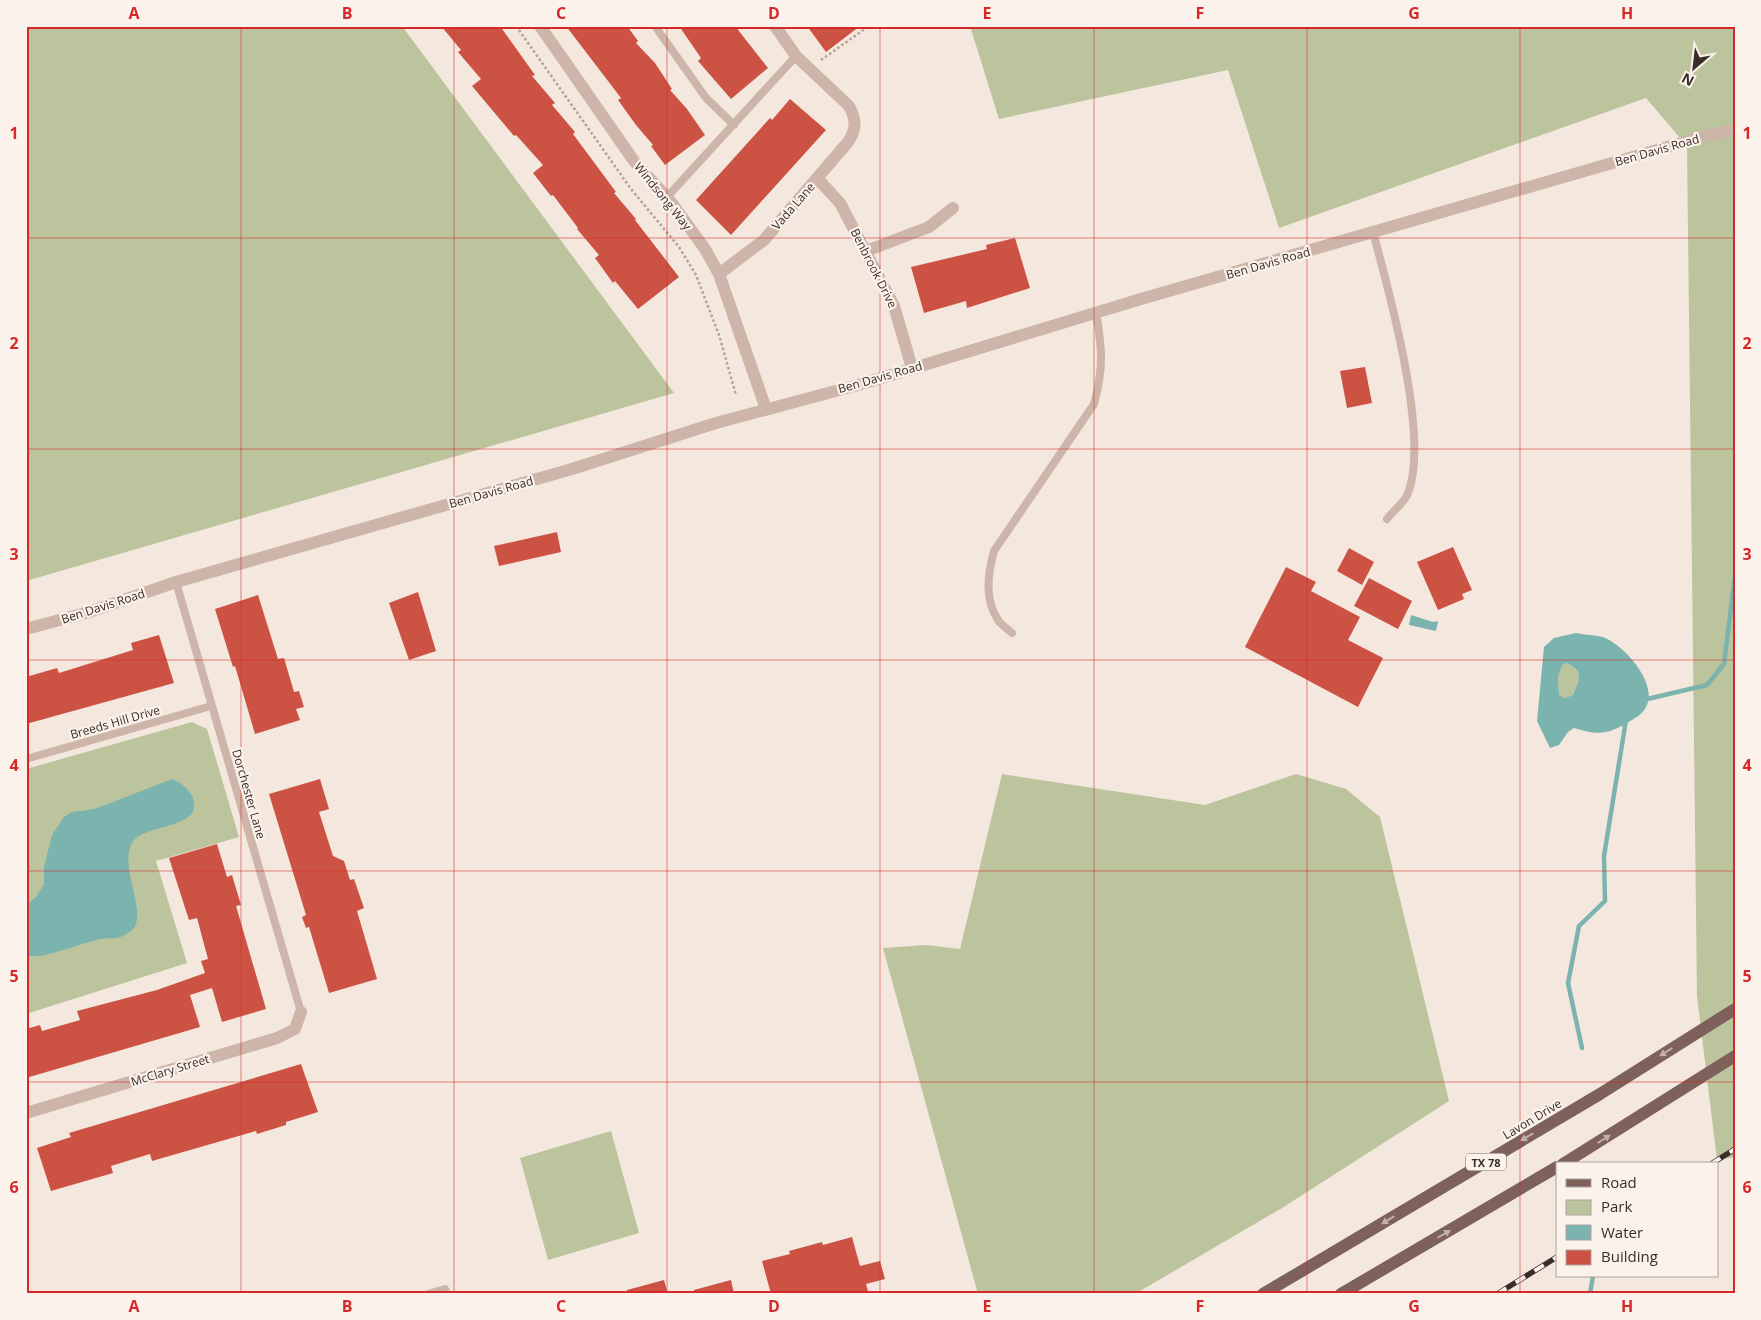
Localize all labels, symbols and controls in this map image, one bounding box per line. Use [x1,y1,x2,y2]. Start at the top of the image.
text: A [128,2,140,24]
text: B [342,2,352,24]
text: C [556,2,566,24]
text: D [768,2,780,24]
text: E [983,2,992,24]
text: F [1196,2,1204,24]
text: G [1408,2,1420,24]
text: H [1621,2,1633,24]
north arrow [1668,42,1718,92]
text: N [1678,69,1697,91]
text: 1 [9,122,19,144]
text: 1 [1742,122,1752,144]
street label: Ben Davis Road [1613,130,1701,170]
street label: Windsong Way [630,159,696,234]
street label: Vada Lane [768,178,819,233]
street label: Benbrook Drive [847,225,902,311]
street label: Ben Davis Road [1224,243,1312,283]
text: 2 [9,332,19,354]
text: 2 [1742,332,1752,354]
street label: Ben Davis Road [836,357,924,397]
street label: Ben Davis Road [447,472,535,512]
text: 3 [9,543,19,565]
text: 3 [1742,543,1752,565]
street label: Ben Davis Road [59,584,147,628]
street label: Breeds Hill Drive [68,701,162,743]
street label: Dorchester Lane [228,747,270,841]
text: 4 [9,754,19,776]
text: 4 [1742,754,1752,776]
text: 5 [9,965,19,987]
text: 5 [1742,965,1752,987]
one-way arrow [1659,1048,1672,1057]
street label: McClary Street [129,1050,211,1090]
street label: Lavon Drive [1499,1095,1565,1143]
one-way arrow [1521,1133,1534,1142]
one-way arrow [1598,1134,1611,1143]
road number: TX 78 [1466,1154,1506,1170]
legend [1556,1162,1718,1278]
text: Road [1601,1172,1637,1192]
text: 6 [9,1176,19,1198]
text: 6 [1742,1176,1752,1198]
text: Park [1601,1196,1632,1216]
one-way arrow [1381,1216,1394,1225]
text: Water [1601,1222,1643,1242]
one-way arrow [1437,1229,1450,1238]
text: Building [1601,1246,1658,1266]
text: A [128,1295,140,1317]
text: B [342,1295,352,1317]
text: C [556,1295,566,1317]
text: D [768,1295,780,1317]
text: E [983,1295,992,1317]
text: F [1196,1295,1204,1317]
text: G [1408,1295,1420,1317]
text: H [1621,1295,1633,1317]

